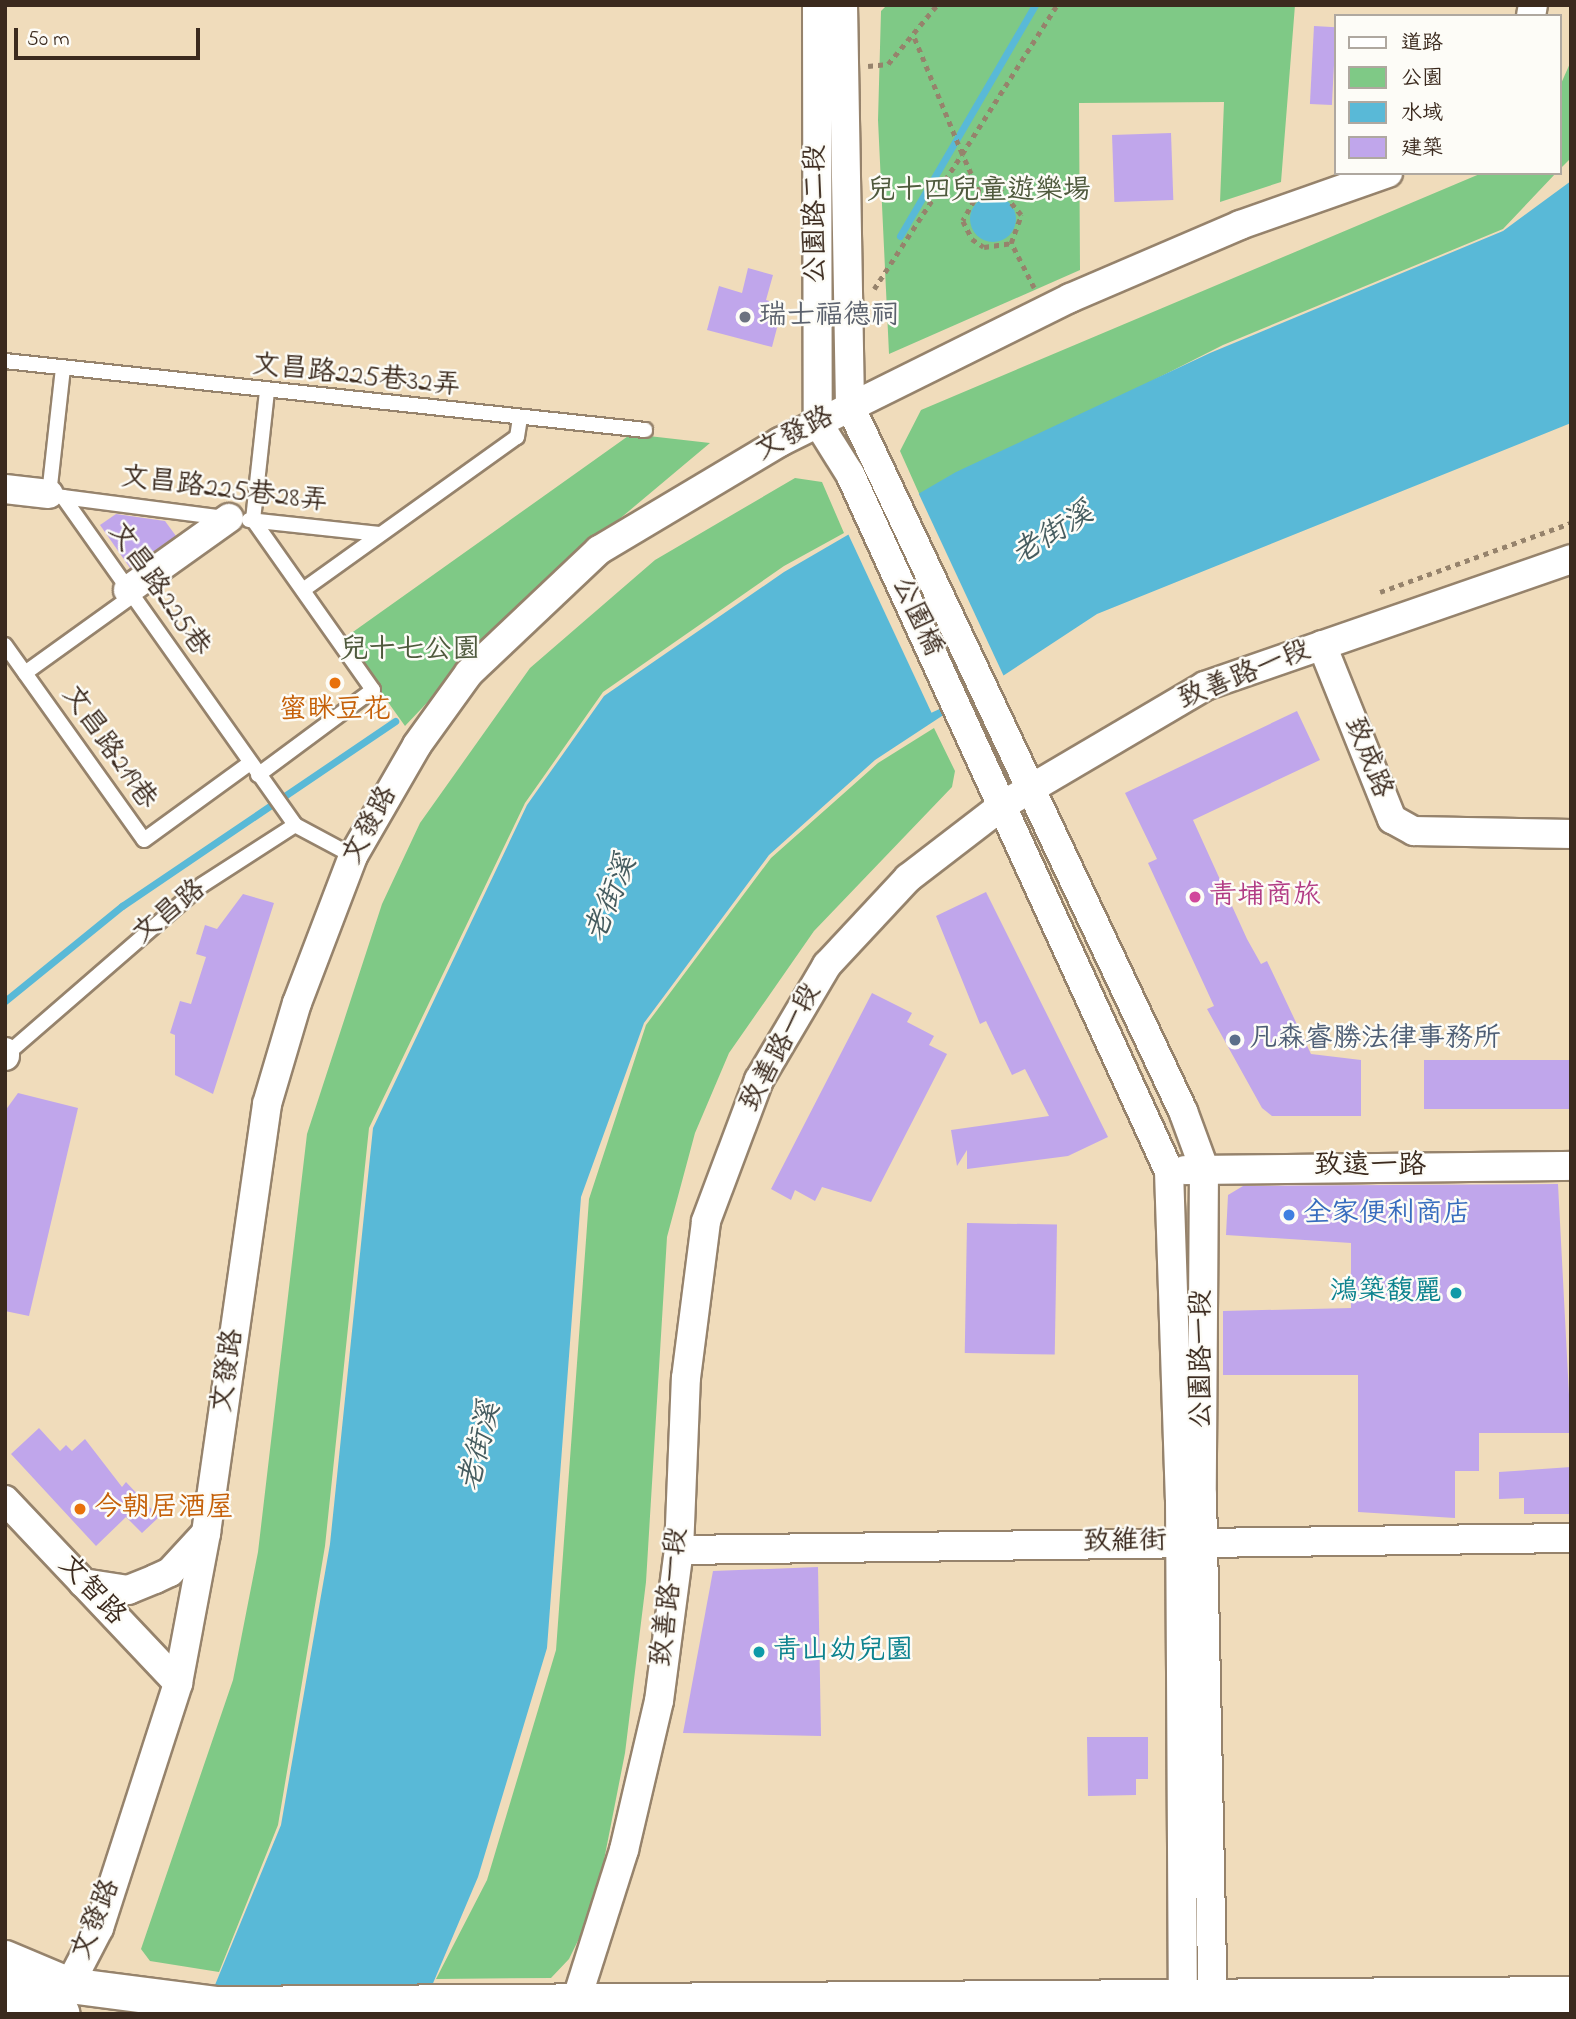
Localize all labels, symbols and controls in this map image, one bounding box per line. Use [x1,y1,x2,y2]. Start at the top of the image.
scale bar [18,14,203,58]
legend [1334,14,1562,175]
text: 50 m [27,25,70,55]
text: 道路 [1401,29,1443,59]
text: 公園 [1401,64,1443,94]
text: 水域 [1401,99,1443,129]
text: 建築 [1401,134,1443,164]
street label: 公園路二段 [800,144,834,284]
park label: 兒十四兒童遊樂場 [867,175,1091,209]
place label: 瑞士福德祠 [759,300,899,334]
marker: 瑞士福德祠 [737,309,753,325]
street label: 文昌路225巷32弄 [250,349,462,405]
street label: 文發路 [750,400,840,470]
street label: 文昌路225巷28弄 [119,462,329,520]
water label: 老街溪 [1005,496,1101,574]
street label: 文昌路225巷 [100,517,216,663]
street label: 公園橋 [883,572,949,662]
park label: 兒十七公園 [340,634,480,668]
street label: 致善路一段 [1174,634,1316,718]
marker: 蜜眯豆花 [327,675,343,691]
street label: 文昌路219巷 [53,680,163,816]
place label: 蜜眯豆花 [279,694,391,728]
street label: 致成路 [1336,713,1398,803]
street label: 文發路 [336,781,406,871]
water label: 老街溪 [578,851,646,947]
street label: 文昌路 [127,874,213,952]
place label: 青埔商旅 [1209,880,1321,914]
marker: 青埔商旅 [1187,889,1203,905]
street label: 致善路一段 [734,978,830,1118]
place label: 凡森睿勝法律事務所 [1249,1023,1501,1057]
marker: 凡森睿勝法律事務所 [1227,1032,1243,1048]
street label: 致遠一路 [1314,1150,1426,1184]
place label: 全家便利商店 [1303,1198,1471,1232]
marker: 全家便利商店 [1281,1207,1297,1223]
place label: 鴻築馥麗 [1330,1276,1442,1310]
marker: 鴻築馥麗 [1448,1285,1464,1301]
street label: 公園路一段 [1186,1289,1220,1429]
street label: 文發路 [207,1327,251,1415]
water label: 老街溪 [453,1399,509,1495]
place label: 今朝居酒屋 [94,1492,234,1526]
marker: 今朝居酒屋 [72,1501,88,1517]
street label: 致善路一段 [646,1525,696,1669]
street label: 致維街 [1083,1525,1167,1561]
street label: 文智路 [50,1549,132,1633]
place label: 青山幼兒園 [773,1635,913,1669]
marker: 青山幼兒園 [751,1644,767,1660]
street label: 文發路 [66,1875,128,1965]

